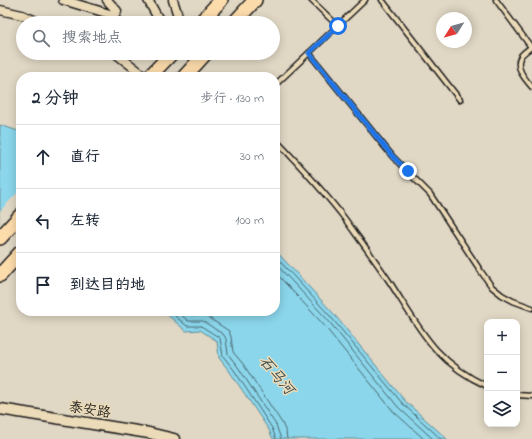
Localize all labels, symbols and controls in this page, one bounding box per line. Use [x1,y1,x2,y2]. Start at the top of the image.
north arrow [436,12,472,48]
search box [16,16,280,60]
route start [329,17,347,35]
icon: search [30,27,52,49]
text: 搜索地点 [62,27,122,49]
text: 2 分钟 [32,86,79,111]
text: 步行 · 130 m [200,89,264,108]
icon: ahead [32,146,54,168]
text: 直行 [70,146,100,168]
text: 30 m [240,147,264,166]
route end [399,162,417,180]
icon: left [32,210,54,232]
text: 左转 [70,210,100,232]
text: 100 m [235,211,264,230]
icon: arrive [32,274,54,296]
text: 到达目的地 [70,274,145,296]
map controls [484,319,520,427]
button: + [484,319,520,355]
water label: 石马河 [253,351,301,402]
button: − [484,355,520,391]
button: layers [484,391,520,427]
street label: 泰安路 [67,397,112,424]

